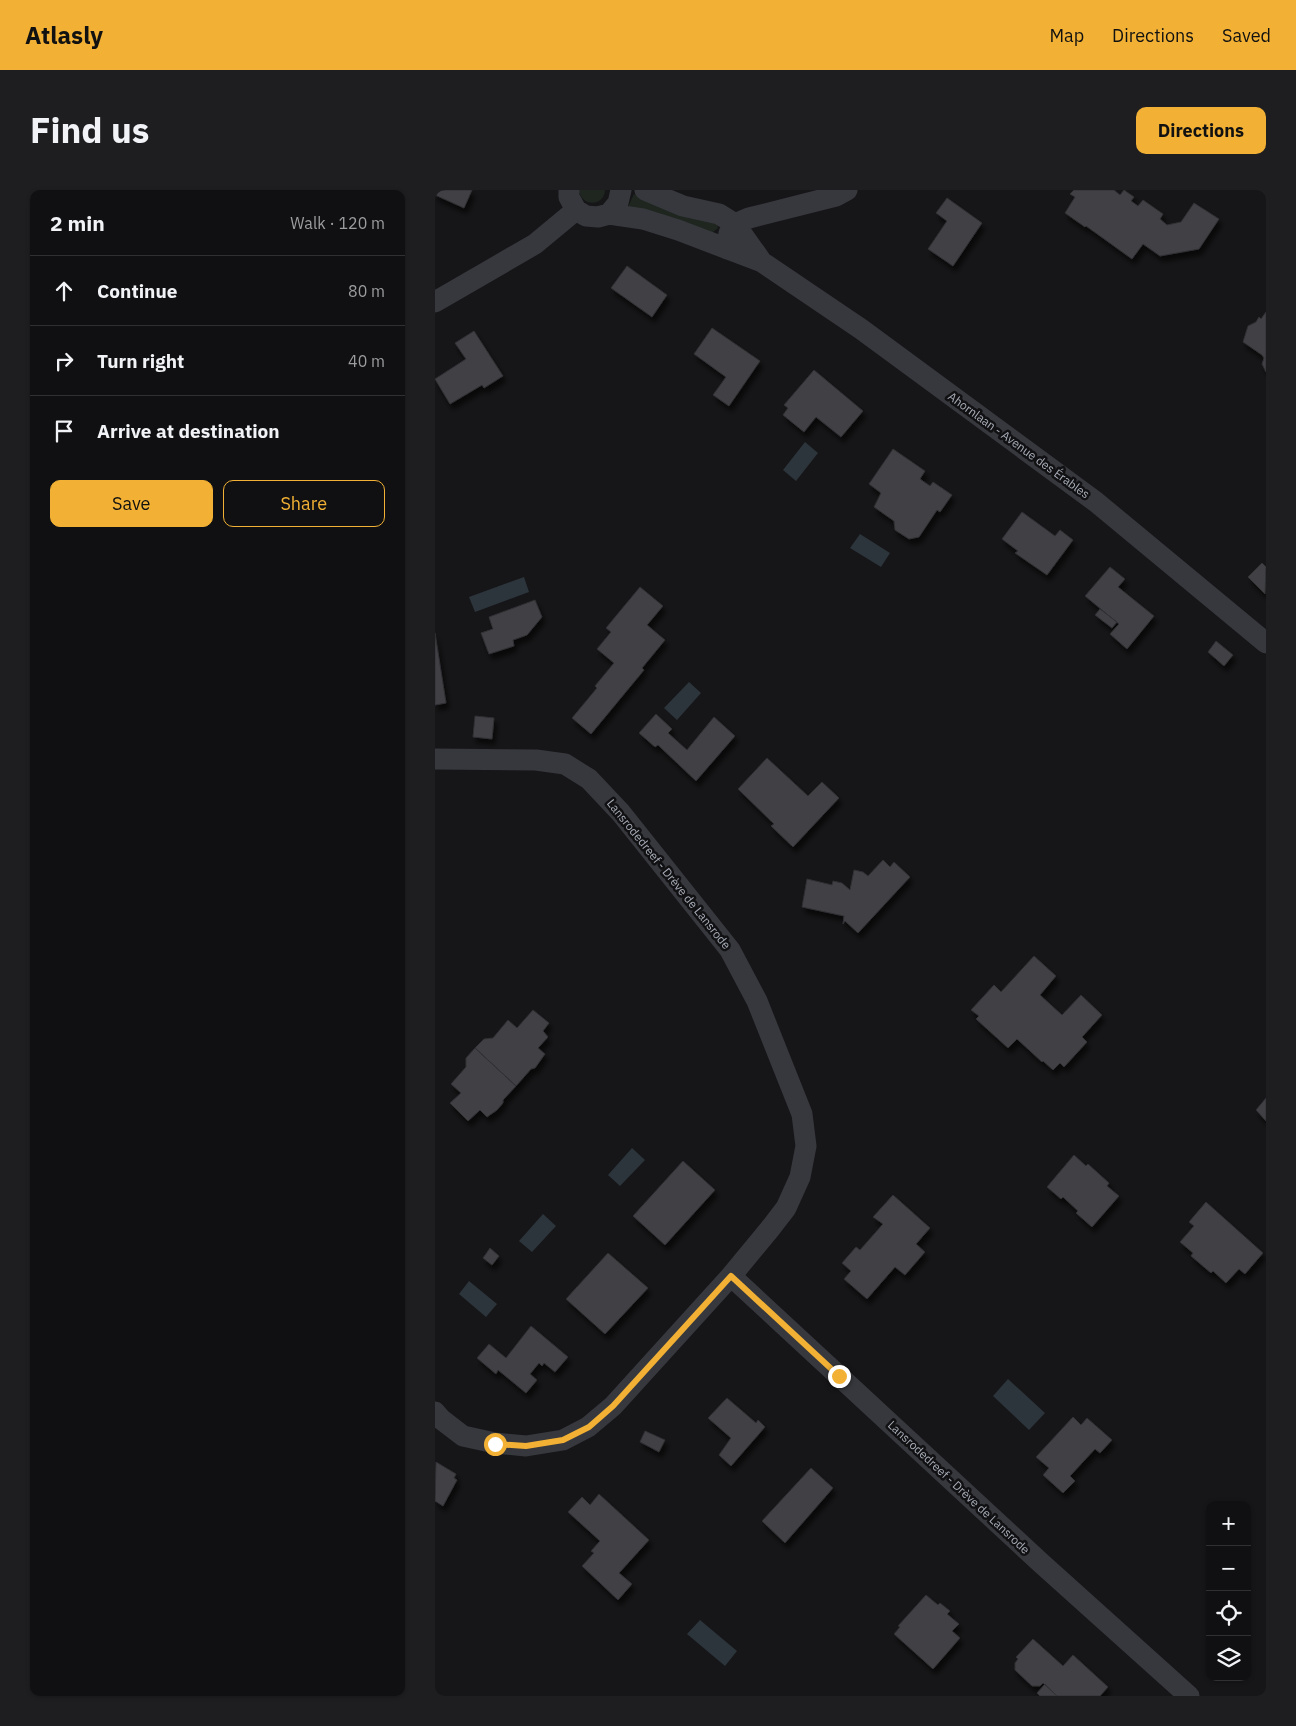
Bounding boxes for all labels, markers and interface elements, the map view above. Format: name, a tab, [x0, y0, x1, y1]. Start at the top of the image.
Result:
text: Atlasly	[25, 19, 103, 51]
text: Map	[1049, 24, 1084, 47]
text: Directions	[1112, 24, 1194, 47]
text: Saved	[1222, 24, 1271, 47]
text: Find us	[30, 107, 149, 153]
button: Directions	[1136, 107, 1266, 154]
text: 2 min	[50, 209, 105, 237]
text: Walk · 120 m	[290, 213, 385, 233]
icon: ahead	[50, 277, 78, 305]
text: Continue	[97, 279, 177, 303]
text: 80 m	[348, 281, 385, 301]
icon: right	[50, 347, 78, 375]
text: Turn right	[97, 349, 184, 373]
text: 40 m	[348, 351, 385, 371]
street label: Ahornlaan - Avenue des Érables	[945, 389, 1093, 502]
icon: arrive	[50, 417, 78, 445]
text: Arrive at destination	[97, 419, 280, 443]
button: Save	[50, 480, 213, 527]
button: Share	[223, 480, 385, 527]
street label: Lansrodedreef - Drève de Lansrode	[604, 796, 734, 952]
route end	[828, 1365, 851, 1388]
street label: Lansrodedreef - Drève de Lansrode	[885, 1417, 1033, 1557]
route start	[484, 1433, 507, 1456]
map controls	[1206, 1501, 1251, 1681]
button: +	[1206, 1501, 1251, 1546]
button: −	[1206, 1546, 1251, 1591]
button: locate	[1206, 1591, 1251, 1636]
button: layers	[1206, 1636, 1251, 1681]

